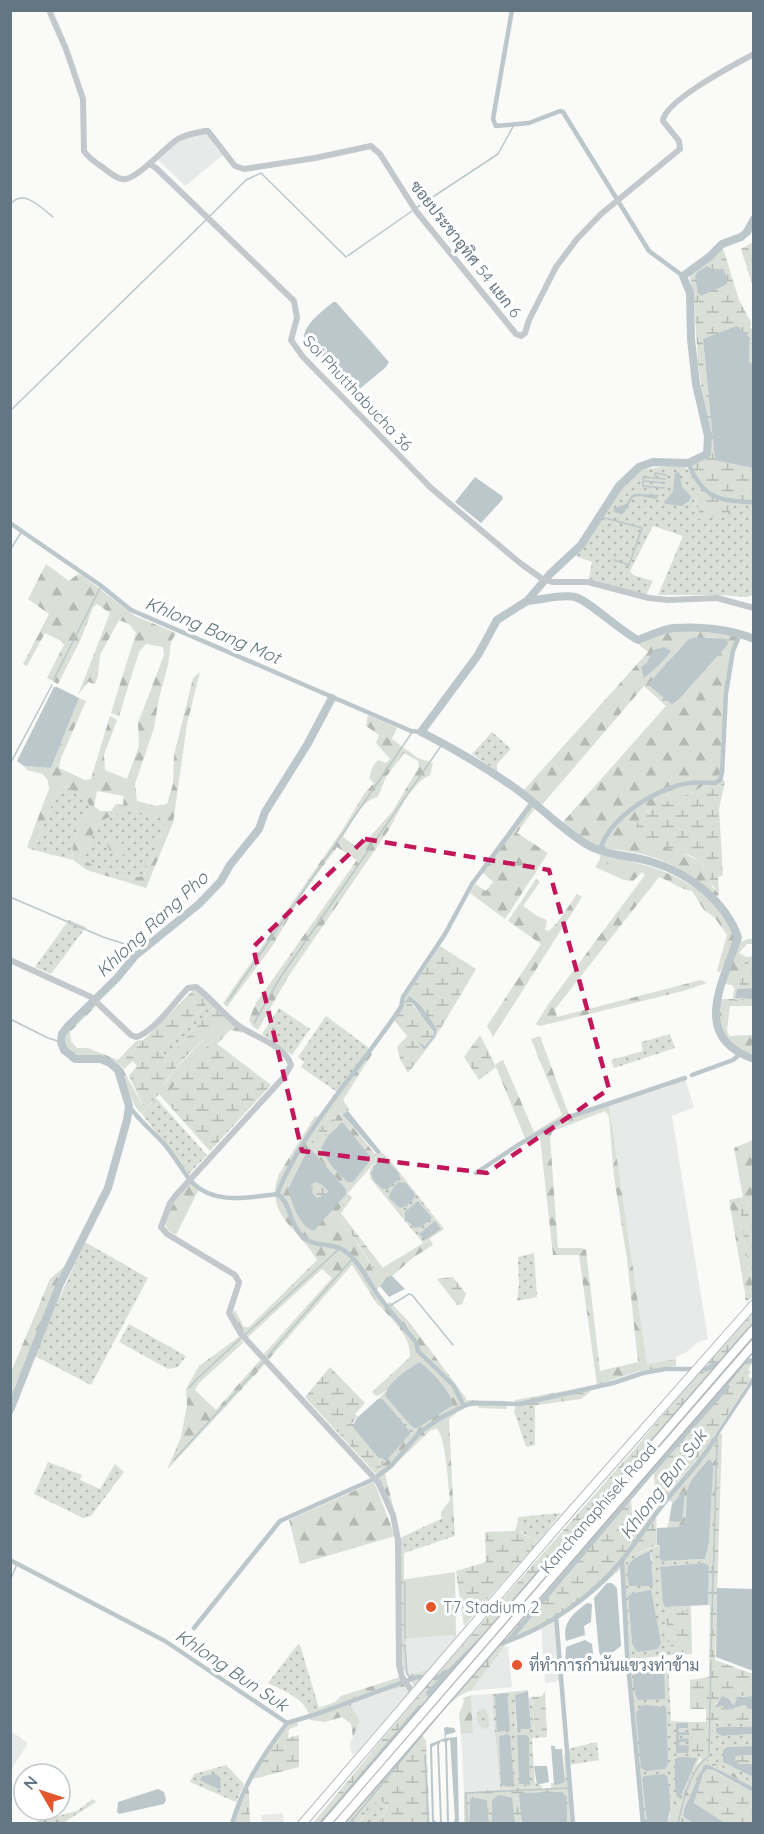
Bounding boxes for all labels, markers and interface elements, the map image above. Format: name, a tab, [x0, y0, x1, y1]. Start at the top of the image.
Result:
street label: ซอยประชาอุทิศ 54 แยก 6	[405, 176, 526, 323]
street label: Soi Phutthabucha 36	[299, 331, 417, 455]
water label: Khlong Bang Mot	[142, 591, 286, 670]
water label: Khlong Rang Pho	[91, 865, 214, 982]
water label: Khlong Bun Suk	[614, 1424, 712, 1543]
street label: Kanchanaphisek Road	[536, 1438, 660, 1578]
place label: T7 Stadium 2	[443, 1597, 540, 1617]
marker: T7 Stadium 2	[424, 1600, 438, 1614]
water label: Khlong Bun Suk	[171, 1624, 294, 1717]
place label: ที่ทำการกำนันแขวงท่าข้าม	[529, 1651, 699, 1675]
marker: ที่ทำการกำนันแขวงท่าข้าม	[510, 1658, 524, 1672]
north arrow	[12, 1762, 72, 1822]
text: N	[19, 1772, 42, 1793]

